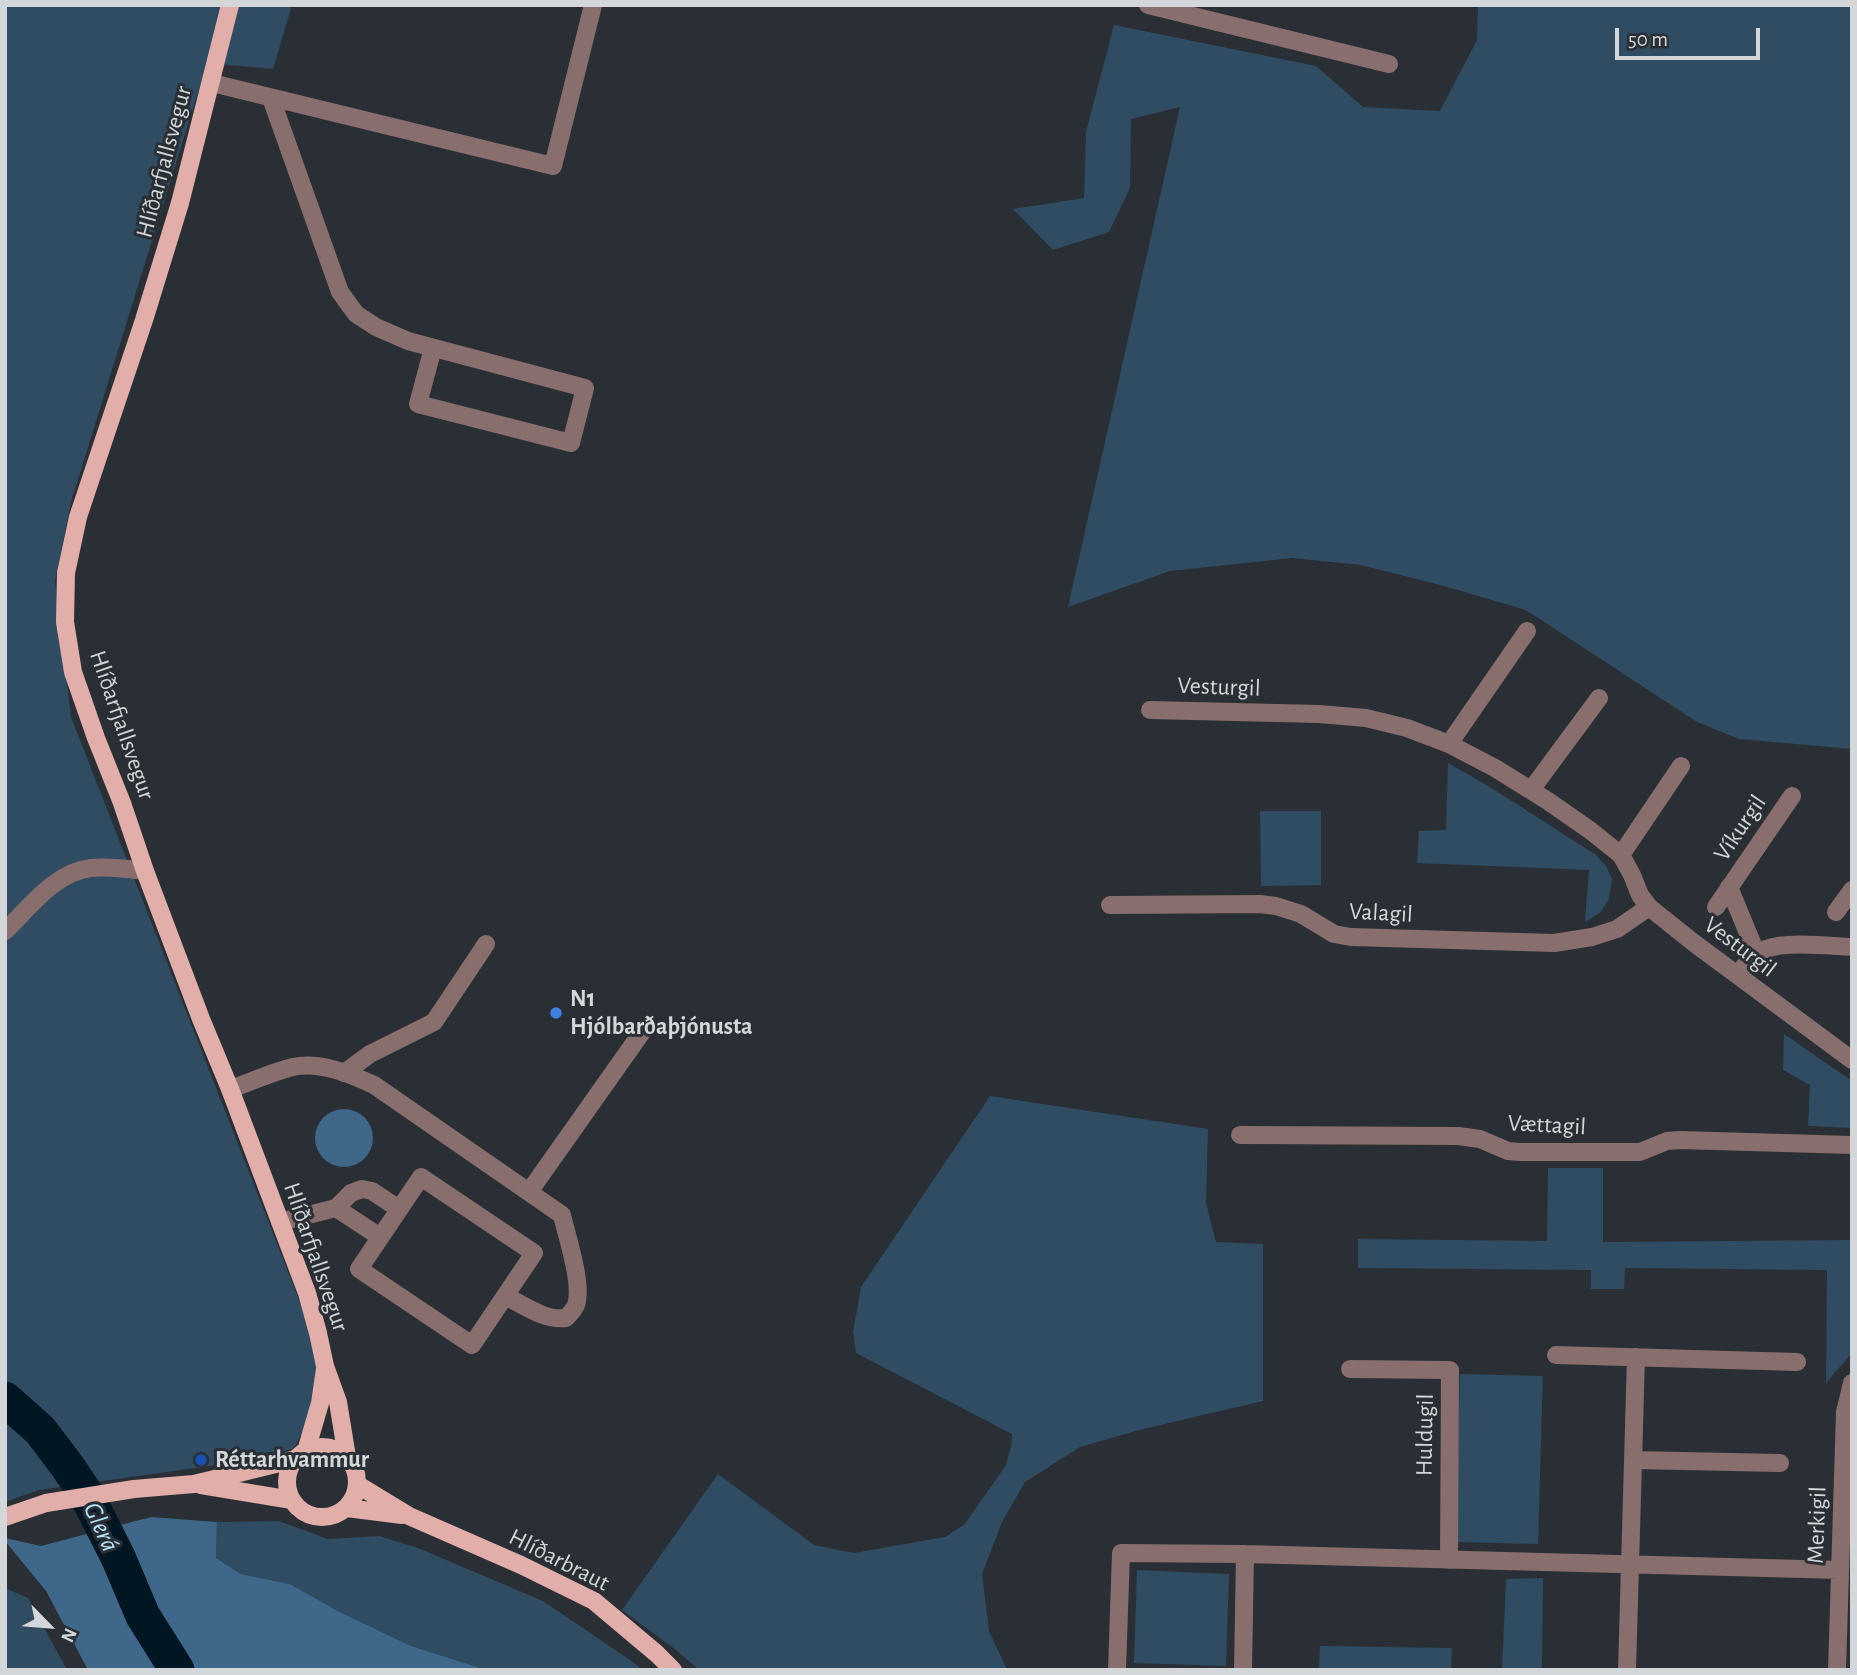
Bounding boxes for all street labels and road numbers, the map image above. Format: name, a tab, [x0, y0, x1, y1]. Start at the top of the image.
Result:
street label: Hlíðarfjallsvegur	[130, 83, 198, 241]
street label: Hlíðarfjallsvegur	[83, 647, 161, 803]
street label: Vesturgil	[1177, 671, 1261, 703]
street label: Víkurgil	[1708, 789, 1772, 867]
street label: Valagil	[1348, 897, 1414, 929]
street label: Vesturgil	[1698, 910, 1782, 984]
street label: Vættagil	[1507, 1109, 1587, 1141]
street label: Hlíðarfjallsvegur	[277, 1179, 355, 1335]
street label: Huldugil	[1410, 1394, 1440, 1476]
street label: Merkigil	[1801, 1486, 1833, 1564]
street label: Hlíðarbraut	[504, 1522, 614, 1598]

